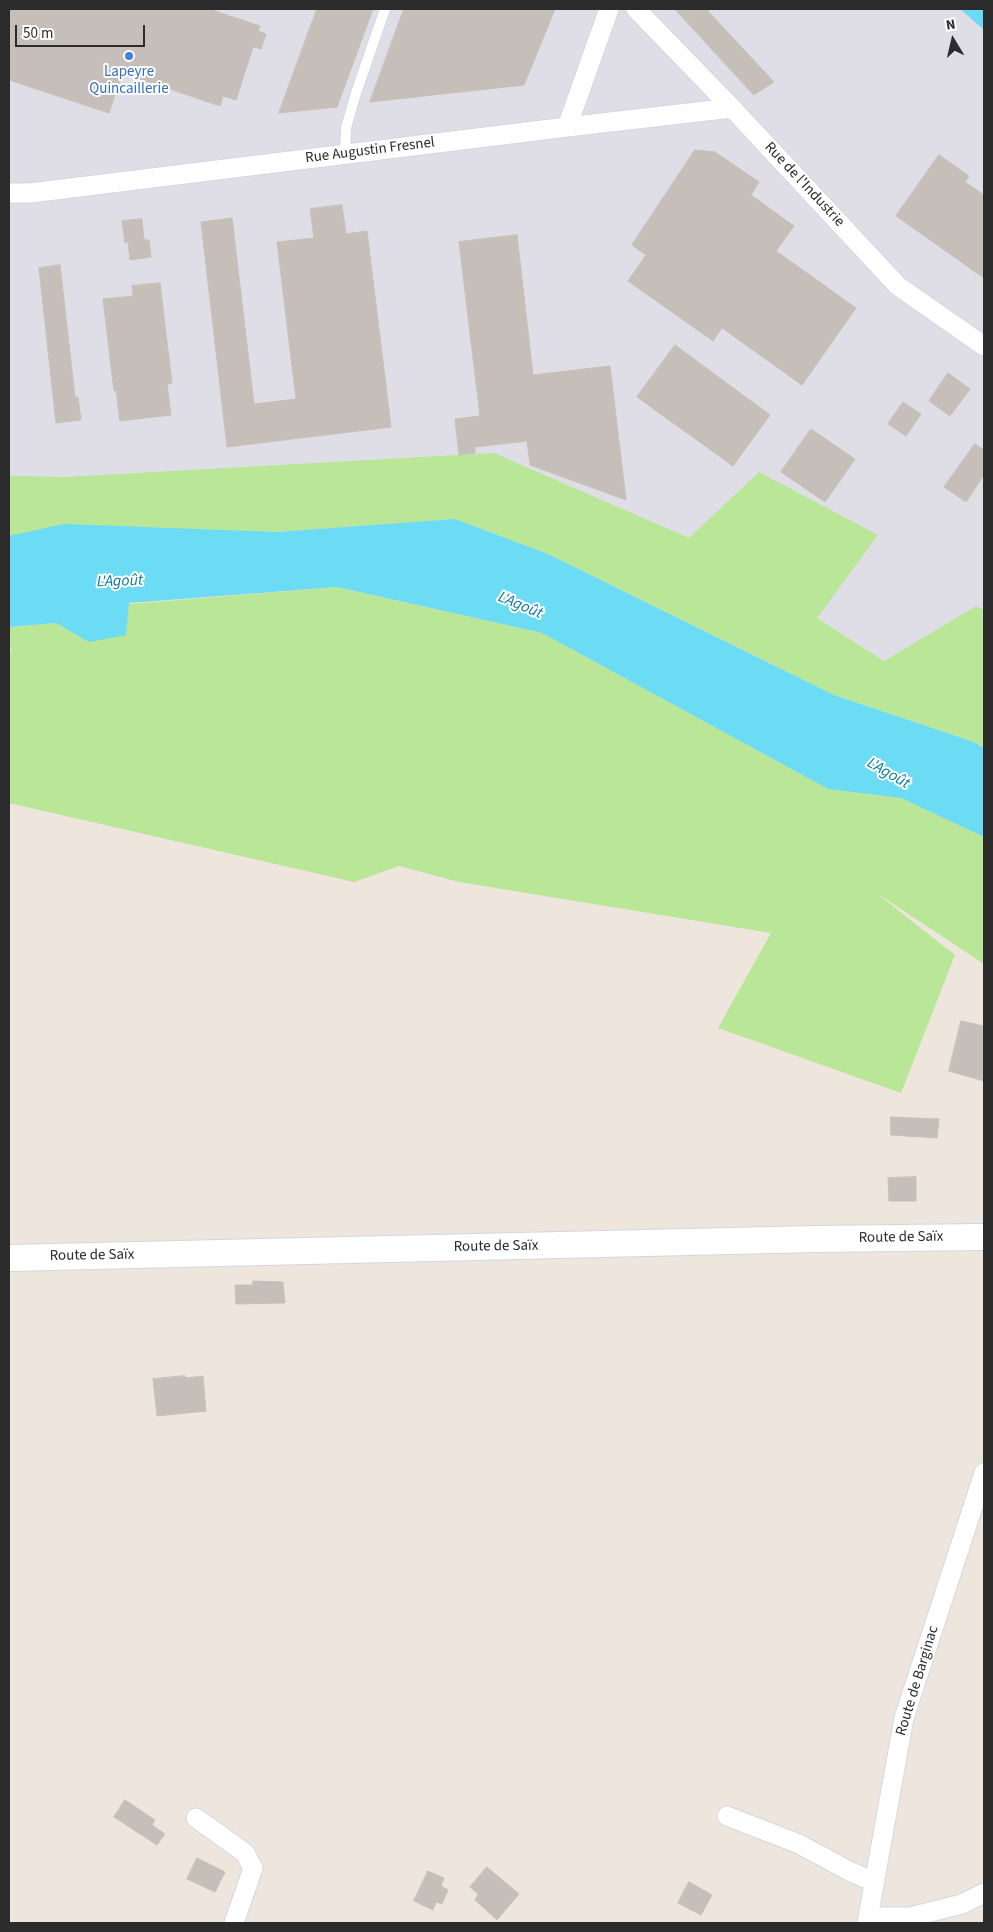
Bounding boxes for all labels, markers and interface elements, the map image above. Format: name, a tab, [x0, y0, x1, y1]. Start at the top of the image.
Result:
scale bar	[18, 15, 148, 47]
north arrow	[928, 15, 978, 65]
text: N	[944, 15, 957, 36]
text: 50 m	[23, 23, 53, 44]
marker: Lapeyre Quincaillerie	[123, 50, 135, 62]
place label: Lapeyre Quincaillerie	[89, 64, 169, 99]
street label: Rue Augustin Fresnel	[304, 134, 436, 168]
street label: Rue de l'Industrie	[760, 139, 848, 231]
water label: L'Agoût	[97, 572, 143, 592]
water label: L'Agoût	[495, 588, 545, 624]
water label: L'Agoût	[863, 754, 913, 794]
street label: Route de Saïx	[859, 1228, 943, 1248]
street label: Route de Saïx	[454, 1237, 538, 1257]
street label: Route de Saïx	[50, 1246, 134, 1266]
street label: Route de Barginac	[893, 1624, 943, 1738]

